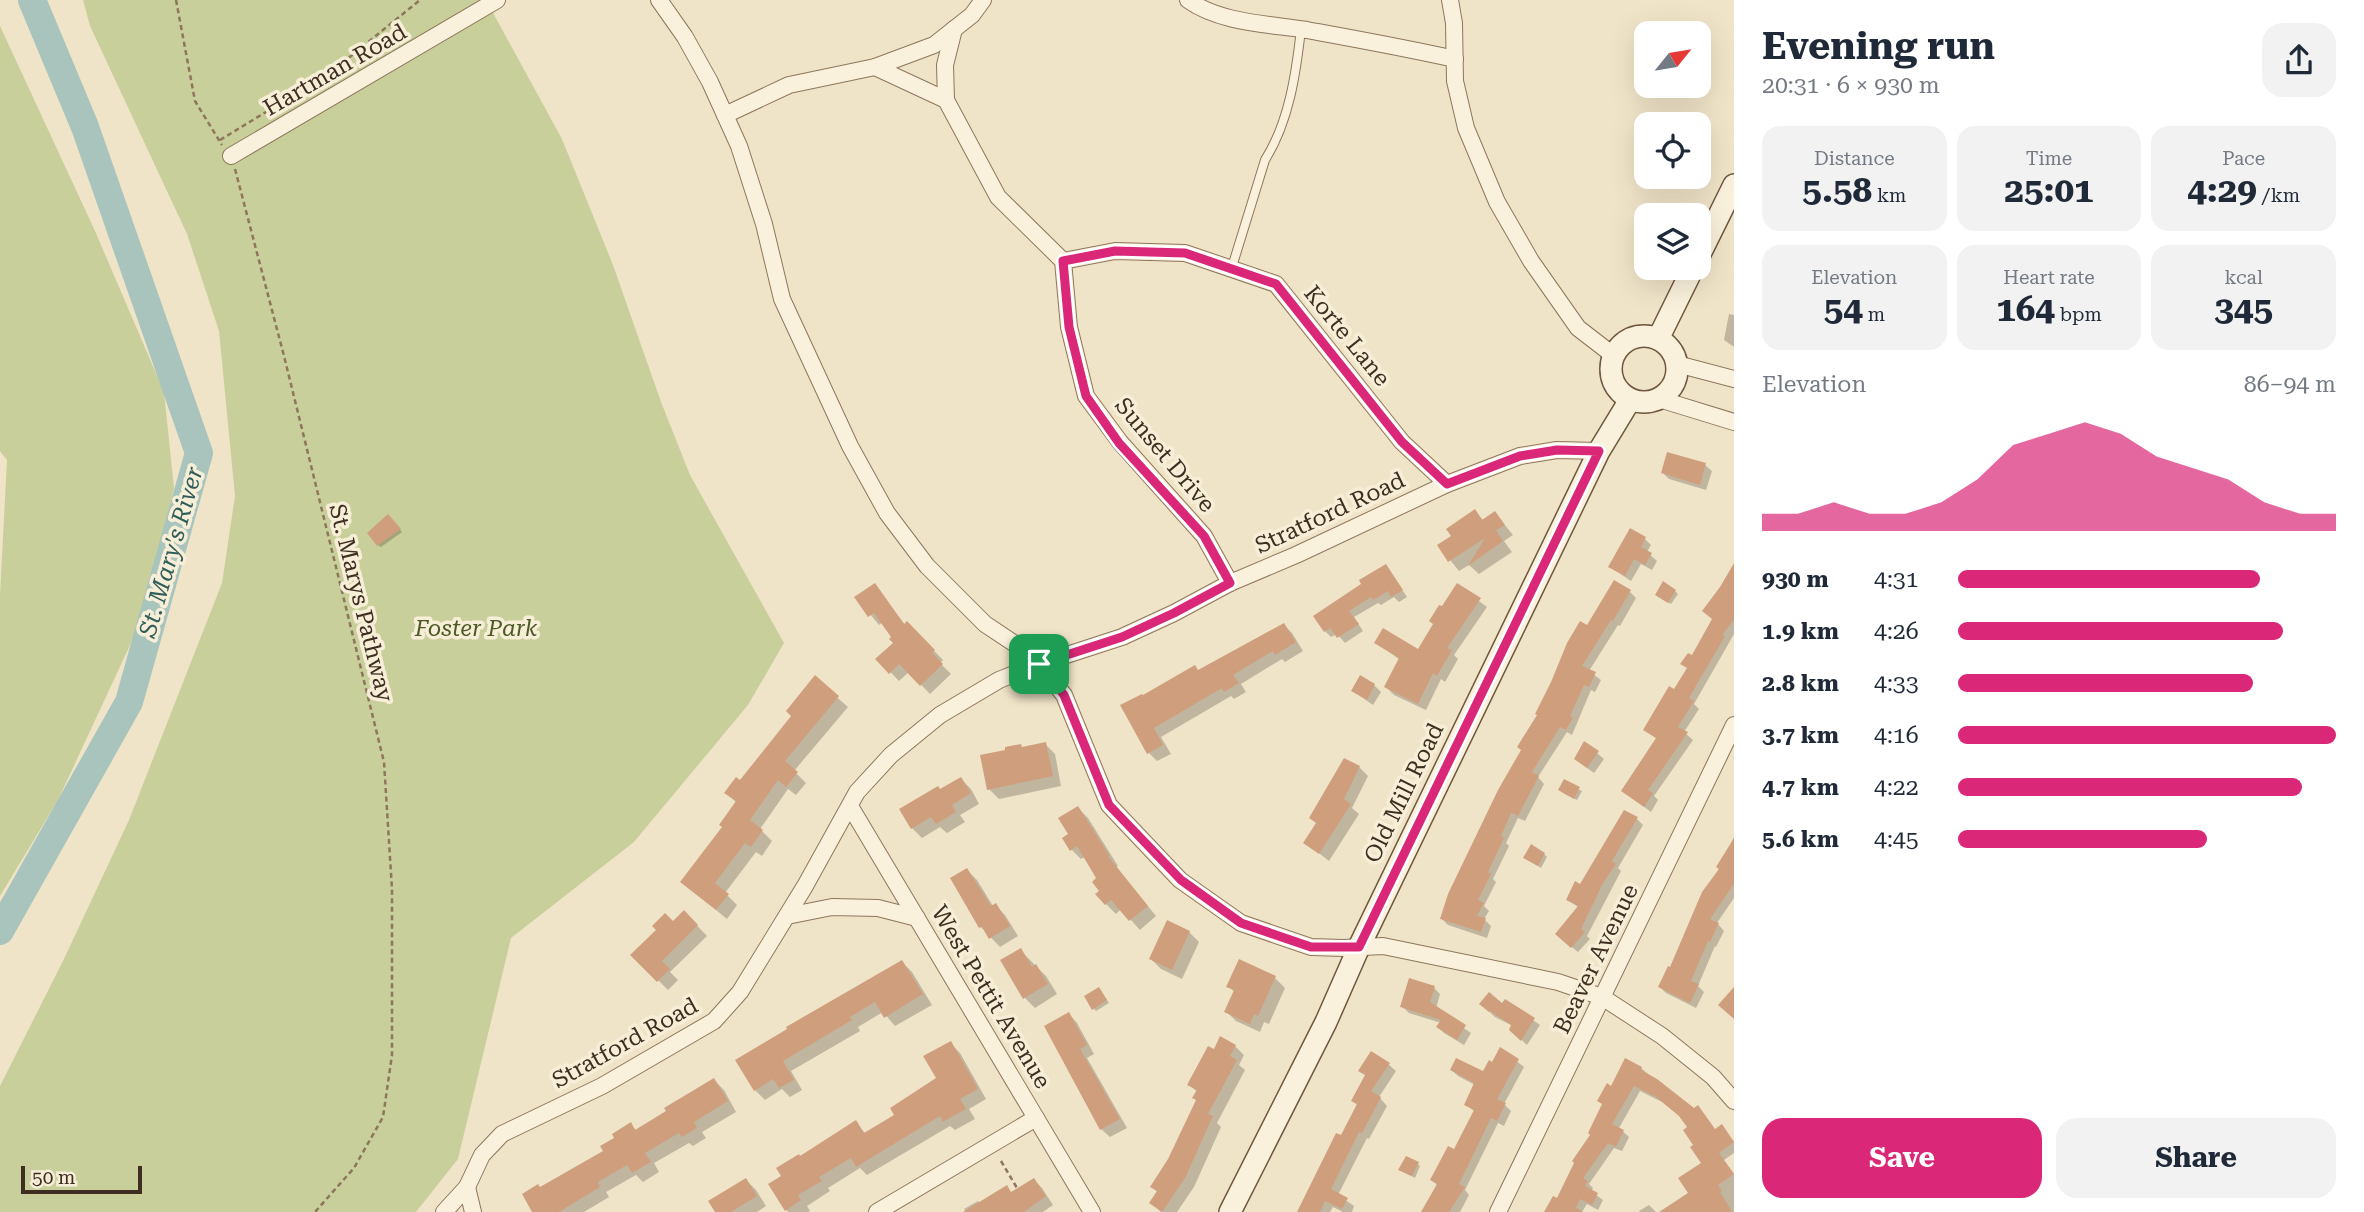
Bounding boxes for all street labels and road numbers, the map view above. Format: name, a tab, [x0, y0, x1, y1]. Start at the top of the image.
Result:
street label: Hartman Road	[259, 18, 411, 122]
street label: Korte Lane	[1298, 280, 1396, 392]
street label: Sunset Drive	[1109, 392, 1221, 518]
street label: Stratford Road	[1251, 466, 1409, 559]
street label: St. Marys Pathway	[323, 501, 399, 705]
street label: Old Mill Road	[1359, 719, 1450, 867]
street label: Beaver Avenue	[1548, 880, 1644, 1038]
street label: West Pettit Avenue	[926, 901, 1056, 1093]
street label: Stratford Road	[548, 992, 703, 1094]

